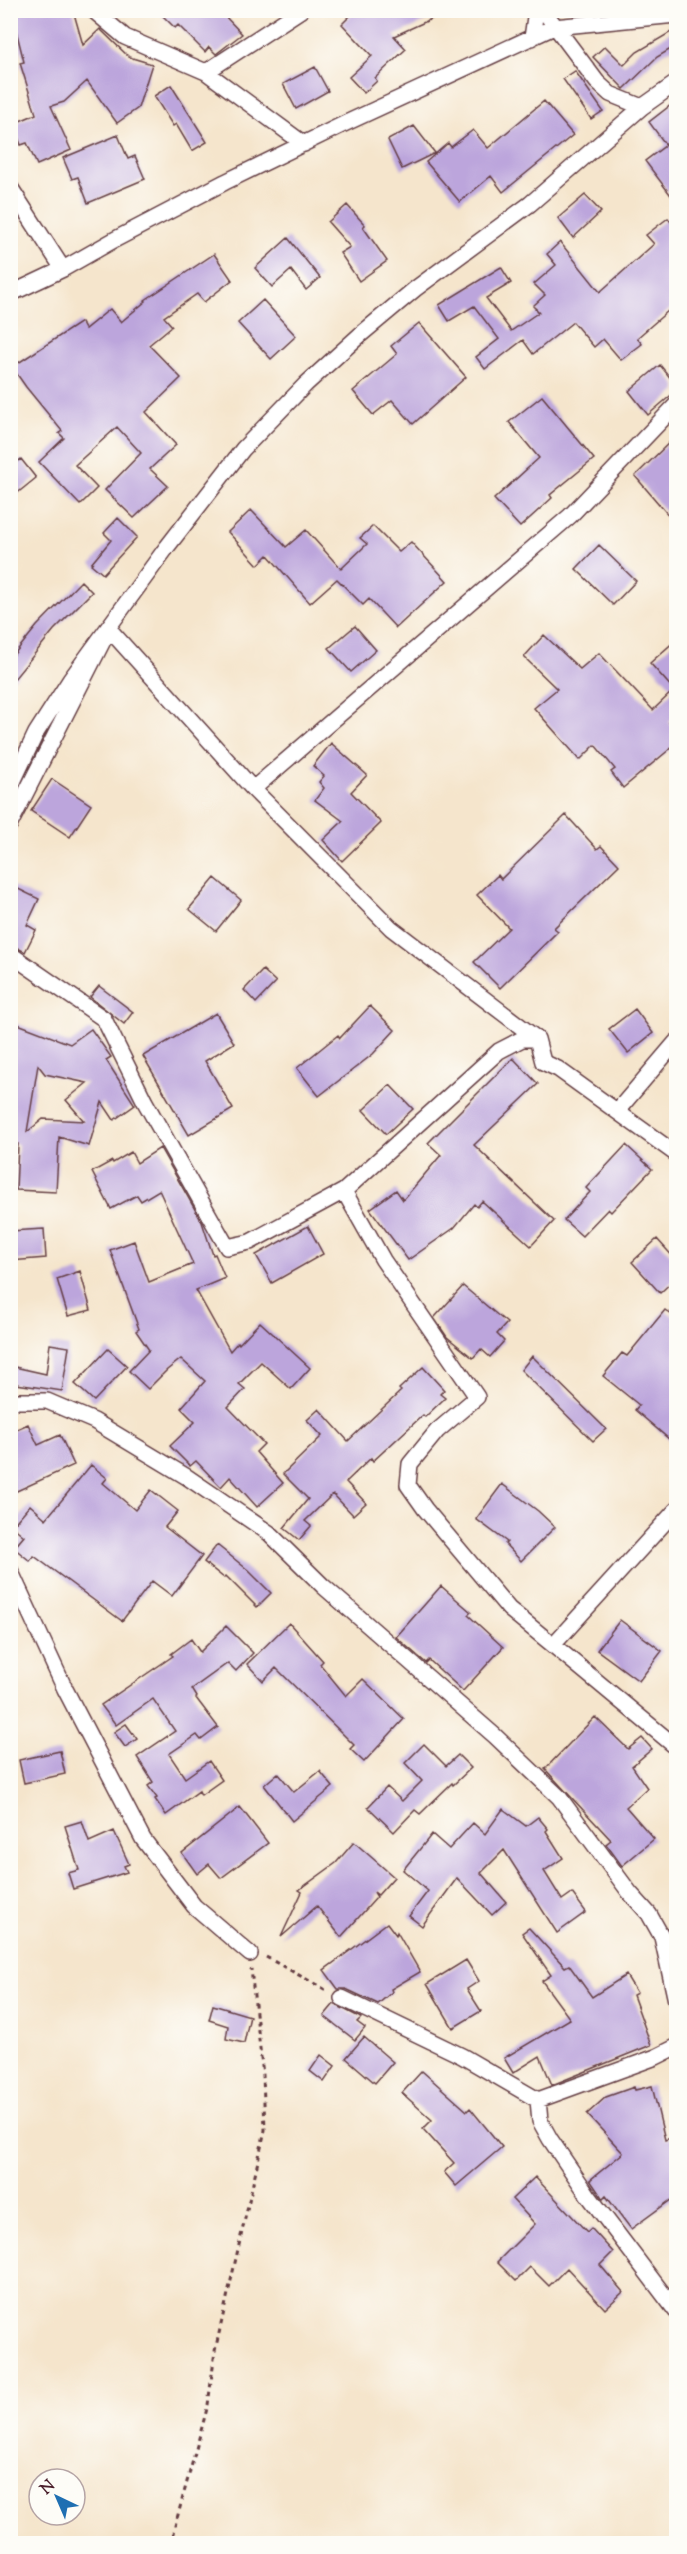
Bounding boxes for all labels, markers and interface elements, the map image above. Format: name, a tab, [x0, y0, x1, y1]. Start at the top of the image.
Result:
north arrow	[27, 2467, 87, 2527]
text: N	[36, 2475, 61, 2501]

